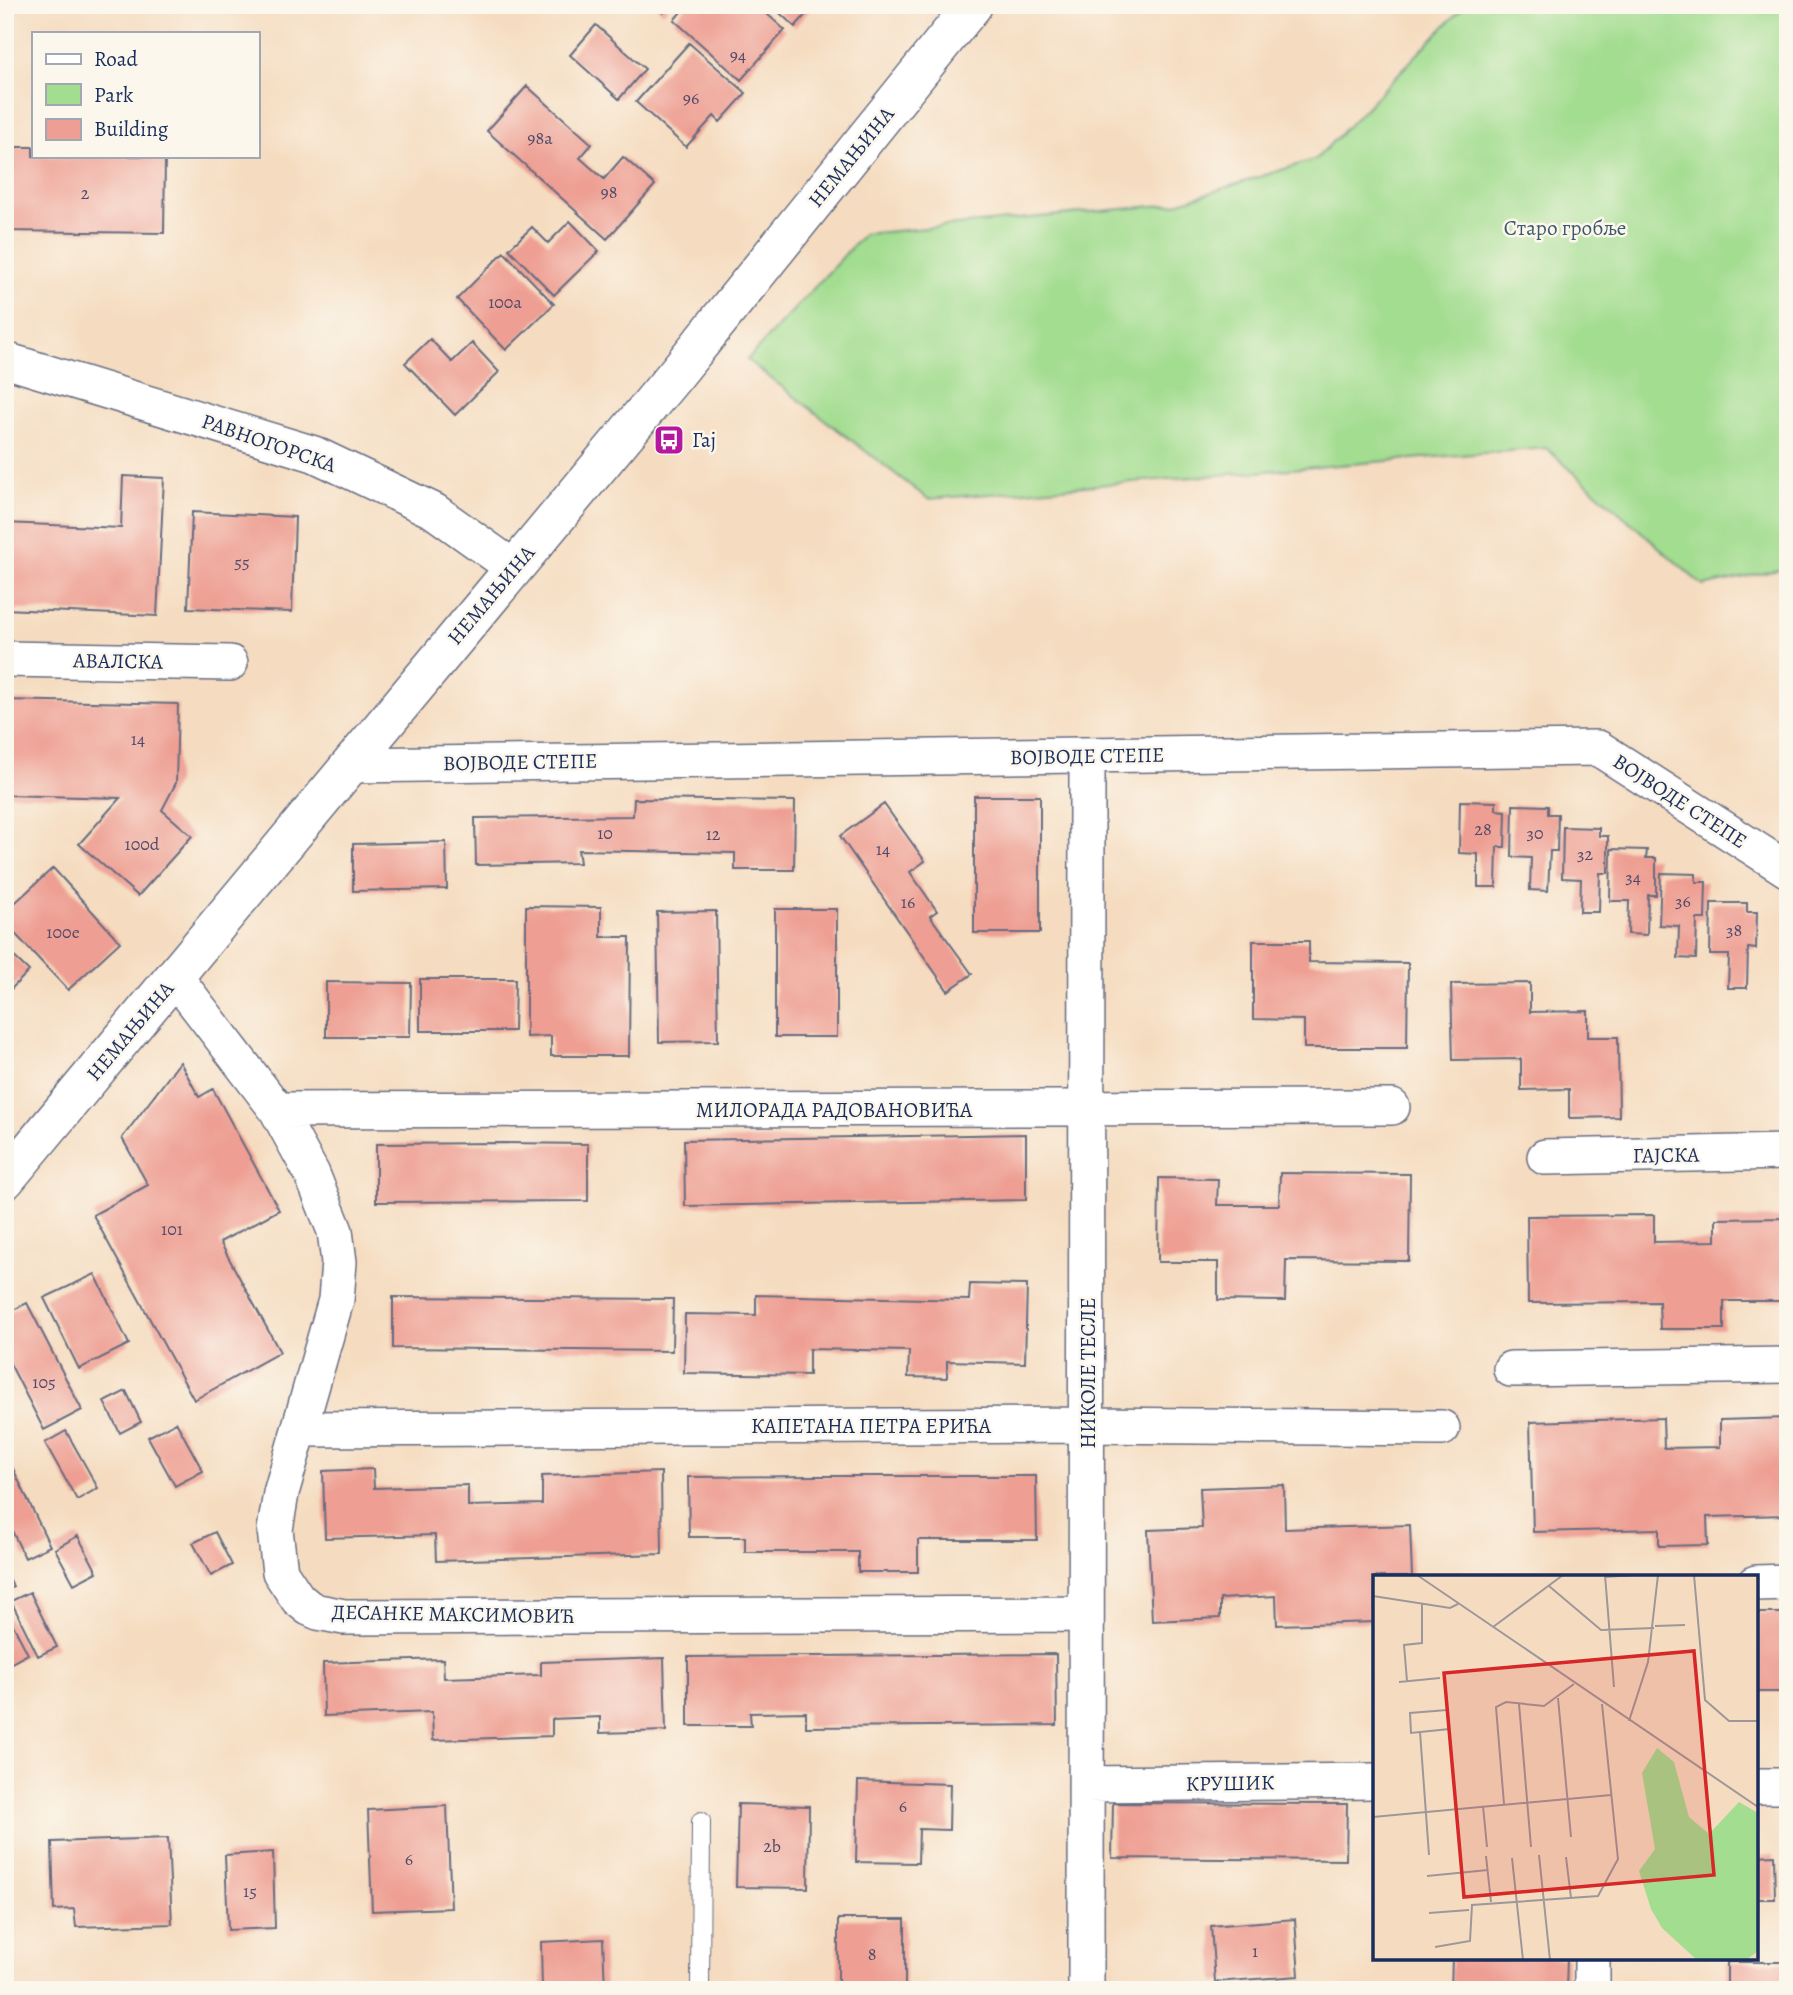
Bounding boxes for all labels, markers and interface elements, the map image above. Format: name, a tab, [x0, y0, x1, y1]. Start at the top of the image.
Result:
legend	[32, 32, 259, 158]
house number: 94	[730, 43, 746, 67]
text: Road	[94, 45, 138, 73]
text: Park	[94, 81, 134, 109]
house number: 96	[683, 86, 699, 110]
street label: НЕМАЊИНА	[802, 100, 901, 213]
text: Building	[94, 115, 169, 143]
house number: 98a	[527, 126, 553, 150]
house number: 98	[601, 180, 617, 204]
house number: 2	[81, 181, 90, 205]
park label: Старо гробље	[1504, 214, 1626, 242]
house number: 100a	[488, 290, 522, 314]
street label: РАВНОГОРСКА	[198, 407, 341, 479]
bus stop icon: Гај	[652, 423, 686, 457]
place label: Гај	[692, 426, 716, 454]
street label: НЕМАЊИНА	[441, 539, 541, 651]
house number: 55	[234, 550, 250, 574]
street label: АВАЛСКА	[72, 646, 164, 676]
house number: 14	[131, 727, 145, 751]
street label: ВОЈВОДЕ СТЕПЕ	[1010, 741, 1164, 771]
street label: ВОЈВОДЕ СТЕПЕ	[443, 747, 597, 777]
street label: ВОЈВОДЕ СТЕПЕ	[1608, 747, 1752, 855]
house number: 28	[1474, 817, 1492, 841]
house number: 10	[597, 821, 613, 845]
house number: 30	[1526, 821, 1544, 845]
house number: 12	[706, 822, 721, 846]
house number: 100d	[124, 832, 160, 856]
house number: 14	[876, 837, 890, 861]
house number: 32	[1577, 842, 1593, 866]
house number: 34	[1625, 865, 1641, 889]
house number: 36	[1675, 889, 1691, 913]
house number: 16	[901, 890, 915, 914]
house number: 38	[1726, 918, 1742, 942]
house number: 100e	[46, 920, 80, 944]
street label: НЕМАЊИНА	[80, 975, 180, 1087]
street label: МИЛОРАДА РАДОВАНОВИЋА	[696, 1096, 973, 1124]
street label: ГАЈСКА	[1632, 1140, 1700, 1170]
house number: 101	[161, 1217, 183, 1241]
street label: НИКОЛЕ ТЕСЛЕ	[1074, 1297, 1102, 1449]
house number: 105	[32, 1370, 56, 1394]
street label: КАПЕТАНА ПЕТРА ЕРИЋА	[751, 1412, 992, 1440]
inset map	[1373, 1575, 1758, 1960]
street label: ДЕСАНКЕ МАКСИМОВИЋ	[331, 1598, 575, 1630]
street label: КРУШИК	[1185, 1768, 1275, 1798]
house number: 6	[899, 1794, 907, 1818]
house number: 2b	[763, 1834, 781, 1858]
house number: 6	[405, 1847, 413, 1871]
house number: 15	[243, 1879, 257, 1903]
house number: 1	[1252, 1939, 1258, 1963]
house number: 8	[868, 1942, 876, 1966]

